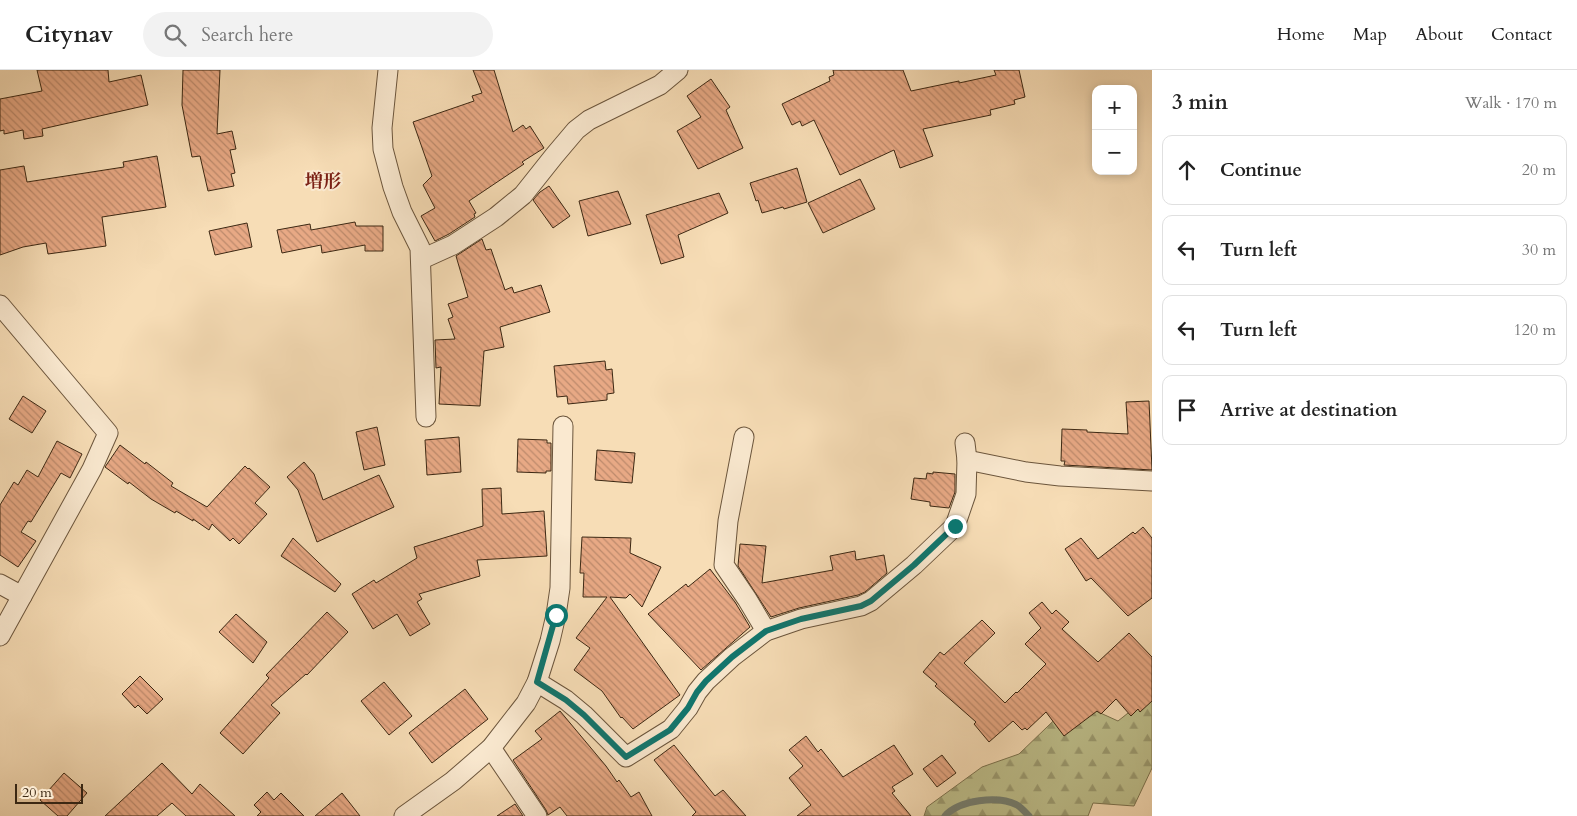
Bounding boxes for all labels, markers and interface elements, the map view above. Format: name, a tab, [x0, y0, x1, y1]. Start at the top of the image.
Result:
search box	[143, 12, 493, 57]
text: Citynav	[25, 18, 113, 51]
icon: search	[161, 21, 189, 49]
text: Search here	[201, 22, 293, 48]
text: Home	[1277, 22, 1325, 47]
text: Map	[1353, 22, 1387, 47]
text: About	[1415, 22, 1463, 47]
text: Contact	[1491, 22, 1552, 47]
map controls	[1092, 85, 1137, 175]
button: +	[1092, 85, 1137, 130]
text: 3 min	[1172, 88, 1228, 117]
text: Walk · 170 m	[1465, 92, 1557, 114]
button: −	[1092, 130, 1137, 175]
icon: ahead	[1173, 156, 1201, 184]
text: Continue	[1220, 157, 1302, 183]
text: 20 m	[1522, 159, 1556, 181]
district label: 増形	[305, 169, 341, 194]
icon: left	[1173, 236, 1201, 264]
text: Turn left	[1220, 237, 1297, 263]
text: 30 m	[1522, 239, 1556, 261]
icon: left	[1173, 316, 1201, 344]
text: Turn left	[1220, 317, 1297, 343]
text: 120 m	[1514, 319, 1556, 341]
icon: arrive	[1173, 396, 1201, 424]
text: Arrive at destination	[1220, 397, 1397, 423]
route end	[944, 515, 967, 538]
route start	[545, 604, 568, 627]
scale bar	[15, 781, 82, 804]
text: 20 m	[22, 783, 52, 802]

